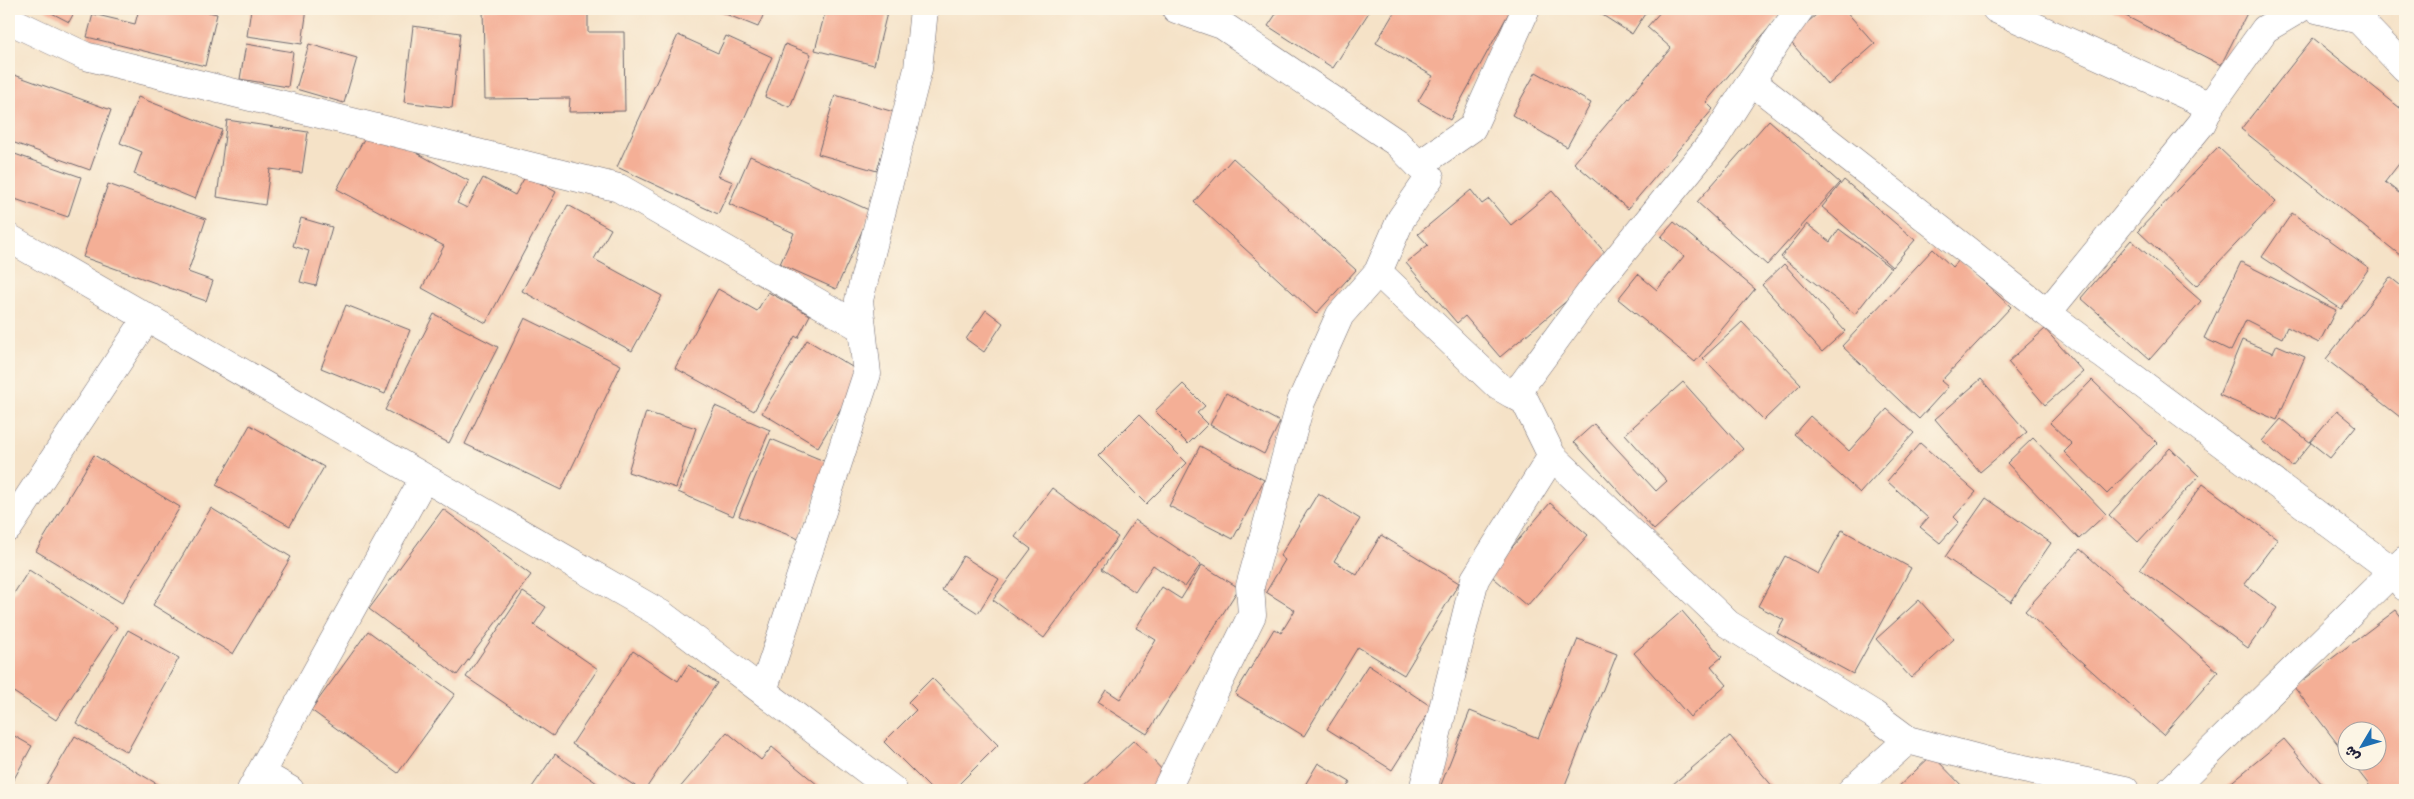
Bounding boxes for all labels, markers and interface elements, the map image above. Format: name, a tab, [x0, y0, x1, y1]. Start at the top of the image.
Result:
north arrow	[2336, 722, 2386, 772]
text: ش	[2341, 742, 2364, 765]

